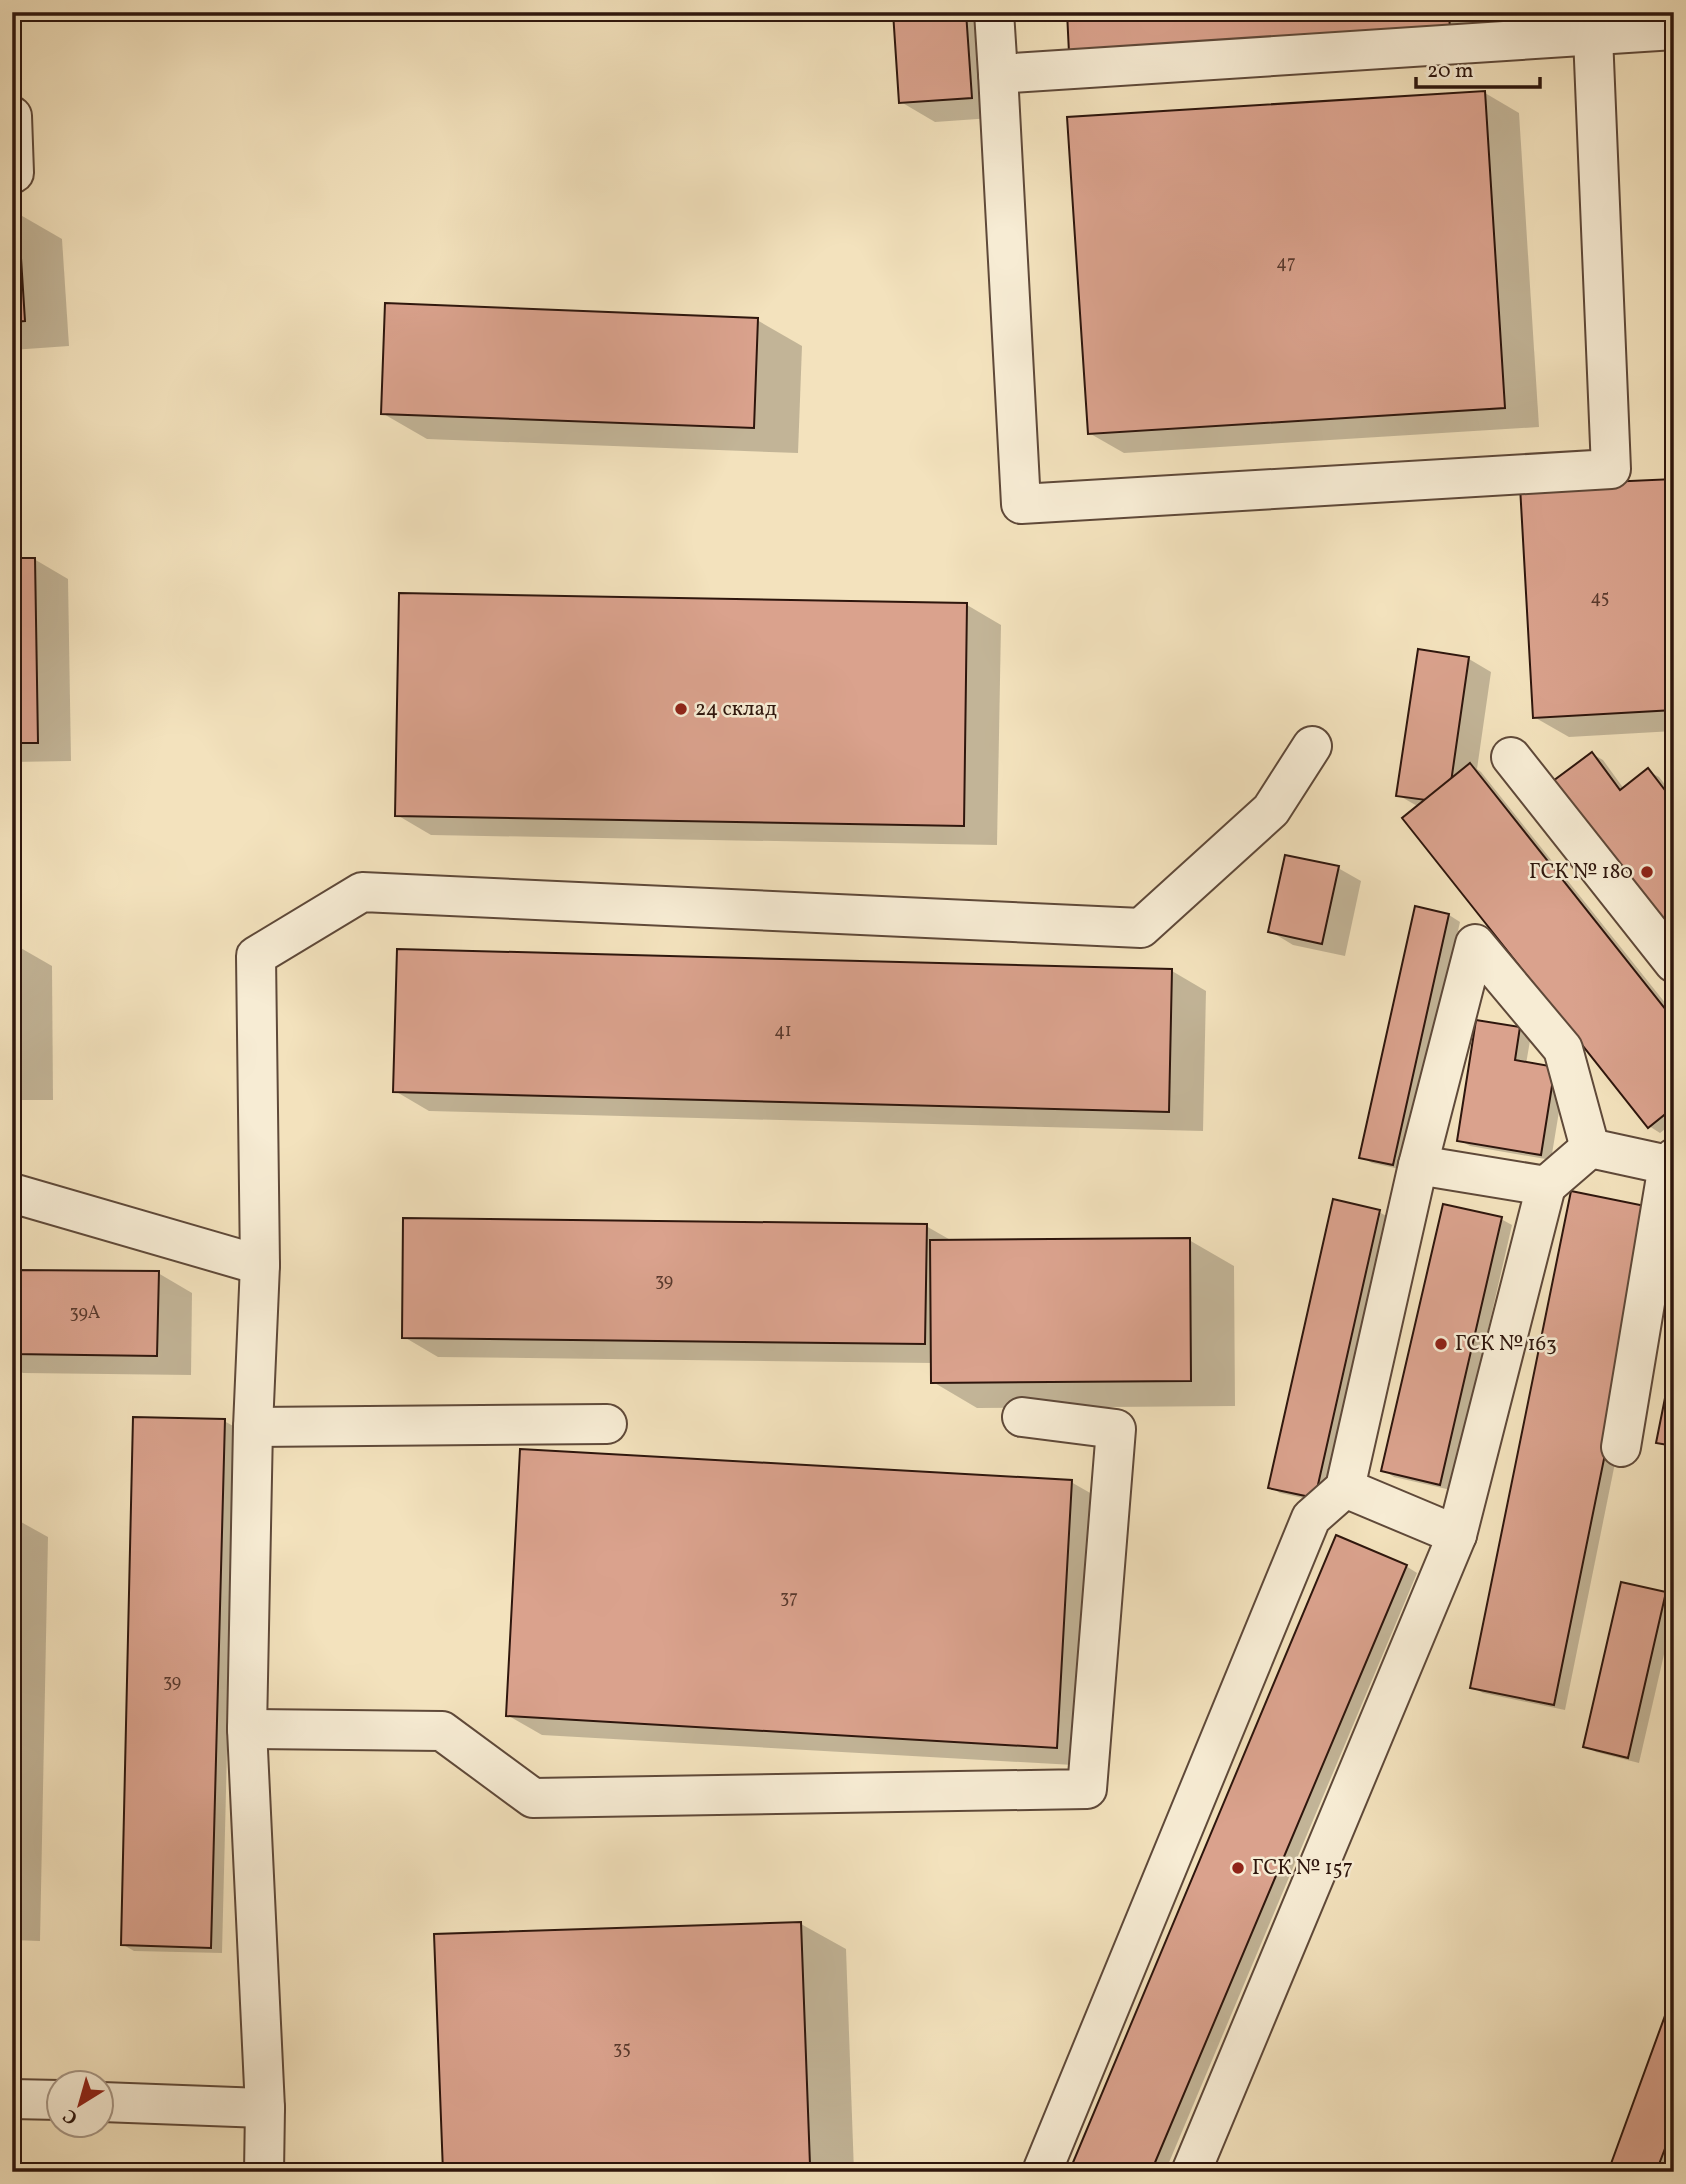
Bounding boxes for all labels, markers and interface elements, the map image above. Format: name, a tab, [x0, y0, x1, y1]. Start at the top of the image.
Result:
scale bar	[1416, 46, 1541, 90]
text: 20 m	[1427, 57, 1473, 86]
house number: 47	[1276, 251, 1296, 276]
house number: 45	[1591, 586, 1609, 611]
place label: 24 склад	[695, 695, 777, 724]
marker: 24 склад	[673, 701, 689, 717]
place label: ГСК № 180	[1529, 858, 1633, 887]
marker: ГСК № 180	[1639, 864, 1655, 880]
house number: 41	[774, 1019, 792, 1044]
house number: 39	[655, 1269, 673, 1294]
house number: 39А	[70, 1301, 101, 1326]
place label: ГСК № 163	[1455, 1330, 1557, 1359]
marker: ГСК № 163	[1433, 1336, 1449, 1352]
house number: 37	[780, 1586, 798, 1611]
house number: 39	[163, 1670, 181, 1695]
place label: ГСК № 157	[1252, 1854, 1353, 1883]
marker: ГСК № 157	[1230, 1860, 1246, 1876]
house number: 35	[613, 2037, 631, 2062]
north arrow	[46, 2068, 116, 2138]
text: С	[58, 2102, 84, 2130]

